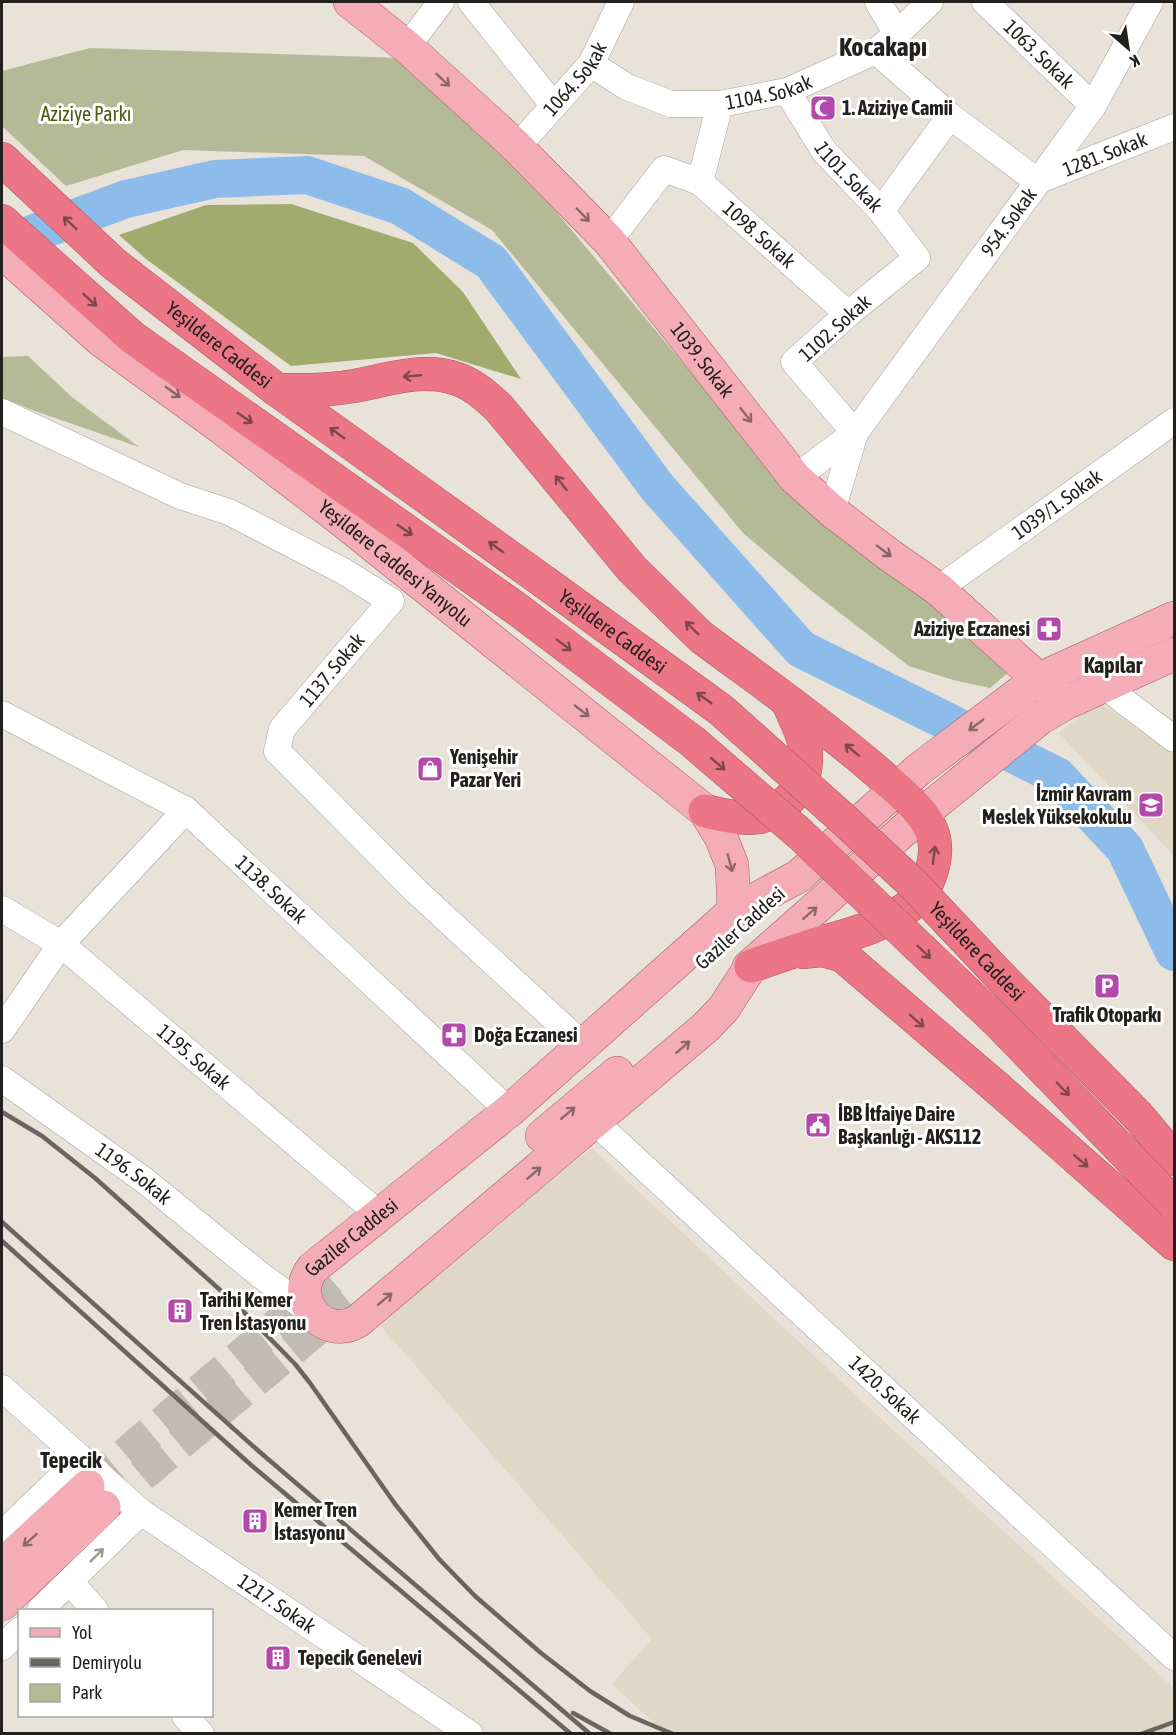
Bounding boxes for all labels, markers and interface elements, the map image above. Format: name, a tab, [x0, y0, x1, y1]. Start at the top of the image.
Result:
street label: 1063. Sokak	[999, 15, 1079, 93]
north arrow	[1098, 18, 1158, 78]
district label: Kocakapı	[839, 32, 927, 62]
street label: 1064. Sokak	[538, 38, 611, 120]
text: K	[1127, 51, 1143, 71]
street label: 1104. Sokak	[723, 69, 816, 114]
one-way arrow	[435, 72, 450, 86]
mosque icon: 1. Aziziye Camii	[808, 93, 838, 123]
place label: 1. Aziziye Camii	[842, 96, 953, 119]
park label: Aziziye Parkı	[41, 102, 131, 125]
street label: 1281. Sokak	[1059, 127, 1150, 181]
street label: 1101. Sokak	[810, 137, 888, 217]
street label: 954. Sokak	[976, 183, 1041, 260]
street label: 1098. Sokak	[719, 196, 800, 273]
one-way arrow	[576, 208, 591, 223]
one-way arrow	[63, 216, 78, 231]
street label: 1102. Sokak	[794, 289, 875, 366]
one-way arrow	[82, 293, 97, 307]
street label: Yeşildere Caddesi	[162, 296, 277, 393]
street label: 1039. Sokak	[666, 318, 739, 402]
one-way arrow	[402, 371, 422, 382]
one-way arrow	[164, 386, 180, 398]
one-way arrow	[739, 407, 752, 423]
one-way arrow	[237, 412, 253, 424]
one-way arrow	[330, 427, 346, 439]
street label: 1039/1. Sokak	[1007, 464, 1106, 544]
one-way arrow	[555, 475, 568, 491]
street label: Yeşildere Caddesi Yanyolu	[314, 495, 477, 631]
one-way arrow	[396, 524, 412, 536]
one-way arrow	[488, 541, 504, 553]
one-way arrow	[876, 544, 892, 557]
street label: Yeşildere Caddesi	[554, 584, 671, 678]
pharmacy icon: Aziziye Eczanesi	[1034, 614, 1064, 644]
place label: Aziziye Eczanesi	[913, 617, 1030, 640]
one-way arrow	[684, 621, 699, 635]
street label: 1137. Sokak	[294, 628, 369, 711]
one-way arrow	[556, 638, 572, 651]
district label: Kapılar	[1084, 652, 1143, 678]
one-way arrow	[696, 691, 712, 704]
one-way arrow	[574, 705, 590, 718]
one-way arrow	[968, 719, 984, 732]
one-way arrow	[844, 744, 860, 757]
place label: Yenişehir Pazar Yeri	[449, 745, 521, 791]
shop icon: Yenişehir Pazar Yeri	[415, 754, 445, 784]
one-way arrow	[710, 757, 725, 771]
place label: İzmir Kavram Meslek Yüksekokulu	[982, 782, 1132, 828]
school or university icon: İzmir Kavram Meslek Yüksekokulu	[1136, 790, 1166, 820]
one-way arrow	[928, 845, 939, 865]
street label: 1138. Sokak	[231, 850, 312, 928]
one-way arrow	[724, 853, 736, 872]
street label: Gaziler Caddesi	[690, 881, 789, 974]
street label: Yeşildere Caddesi	[925, 897, 1030, 1005]
one-way arrow	[802, 906, 817, 920]
one-way arrow	[917, 944, 932, 959]
parking icon: Trafik Otoparkı	[1092, 971, 1122, 1001]
place label: Trafik Otoparkı	[1053, 1003, 1161, 1026]
one-way arrow	[909, 1014, 924, 1028]
street label: 1195. Sokak	[153, 1019, 236, 1094]
pharmacy icon: Doğa Eczanesi	[439, 1020, 469, 1050]
place label: Doğa Eczanesi	[474, 1023, 578, 1046]
one-way arrow	[675, 1041, 691, 1054]
one-way arrow	[1056, 1081, 1070, 1096]
place label: İBB İtfaiye Daire Başkanlığı - AKS112	[838, 1102, 981, 1148]
one-way arrow	[561, 1106, 576, 1120]
public building icon: İBB İtfaiye Daire Başkanlığı - AKS112	[803, 1110, 833, 1140]
street label: 1196. Sokak	[92, 1137, 177, 1209]
one-way arrow	[1073, 1154, 1088, 1168]
one-way arrow	[526, 1166, 541, 1180]
street label: Gaziler Caddesi	[299, 1193, 402, 1280]
place label: Tarihi Kemer Tren İstasyonu	[200, 1288, 306, 1334]
one-way arrow	[377, 1292, 392, 1306]
building icon: Tarihi Kemer Tren İstasyonu	[165, 1296, 195, 1326]
street label: 1420. Sokak	[845, 1351, 926, 1428]
district label: Tepecik	[40, 1447, 102, 1473]
place label: Kemer Tren İstasyonu	[274, 1498, 357, 1544]
building icon: Kemer Tren İstasyonu	[240, 1506, 270, 1536]
one-way arrow	[23, 1532, 38, 1546]
one-way arrow	[90, 1548, 105, 1563]
street label: 1217. Sokak	[234, 1569, 320, 1638]
legend	[18, 1609, 213, 1717]
text: Yol	[72, 1622, 92, 1643]
building icon: Tepecik Genelevi	[263, 1643, 293, 1673]
place label: Tepecik Genelevi	[298, 1646, 422, 1669]
text: Demiryolu	[72, 1652, 142, 1673]
text: Park	[72, 1682, 102, 1703]

